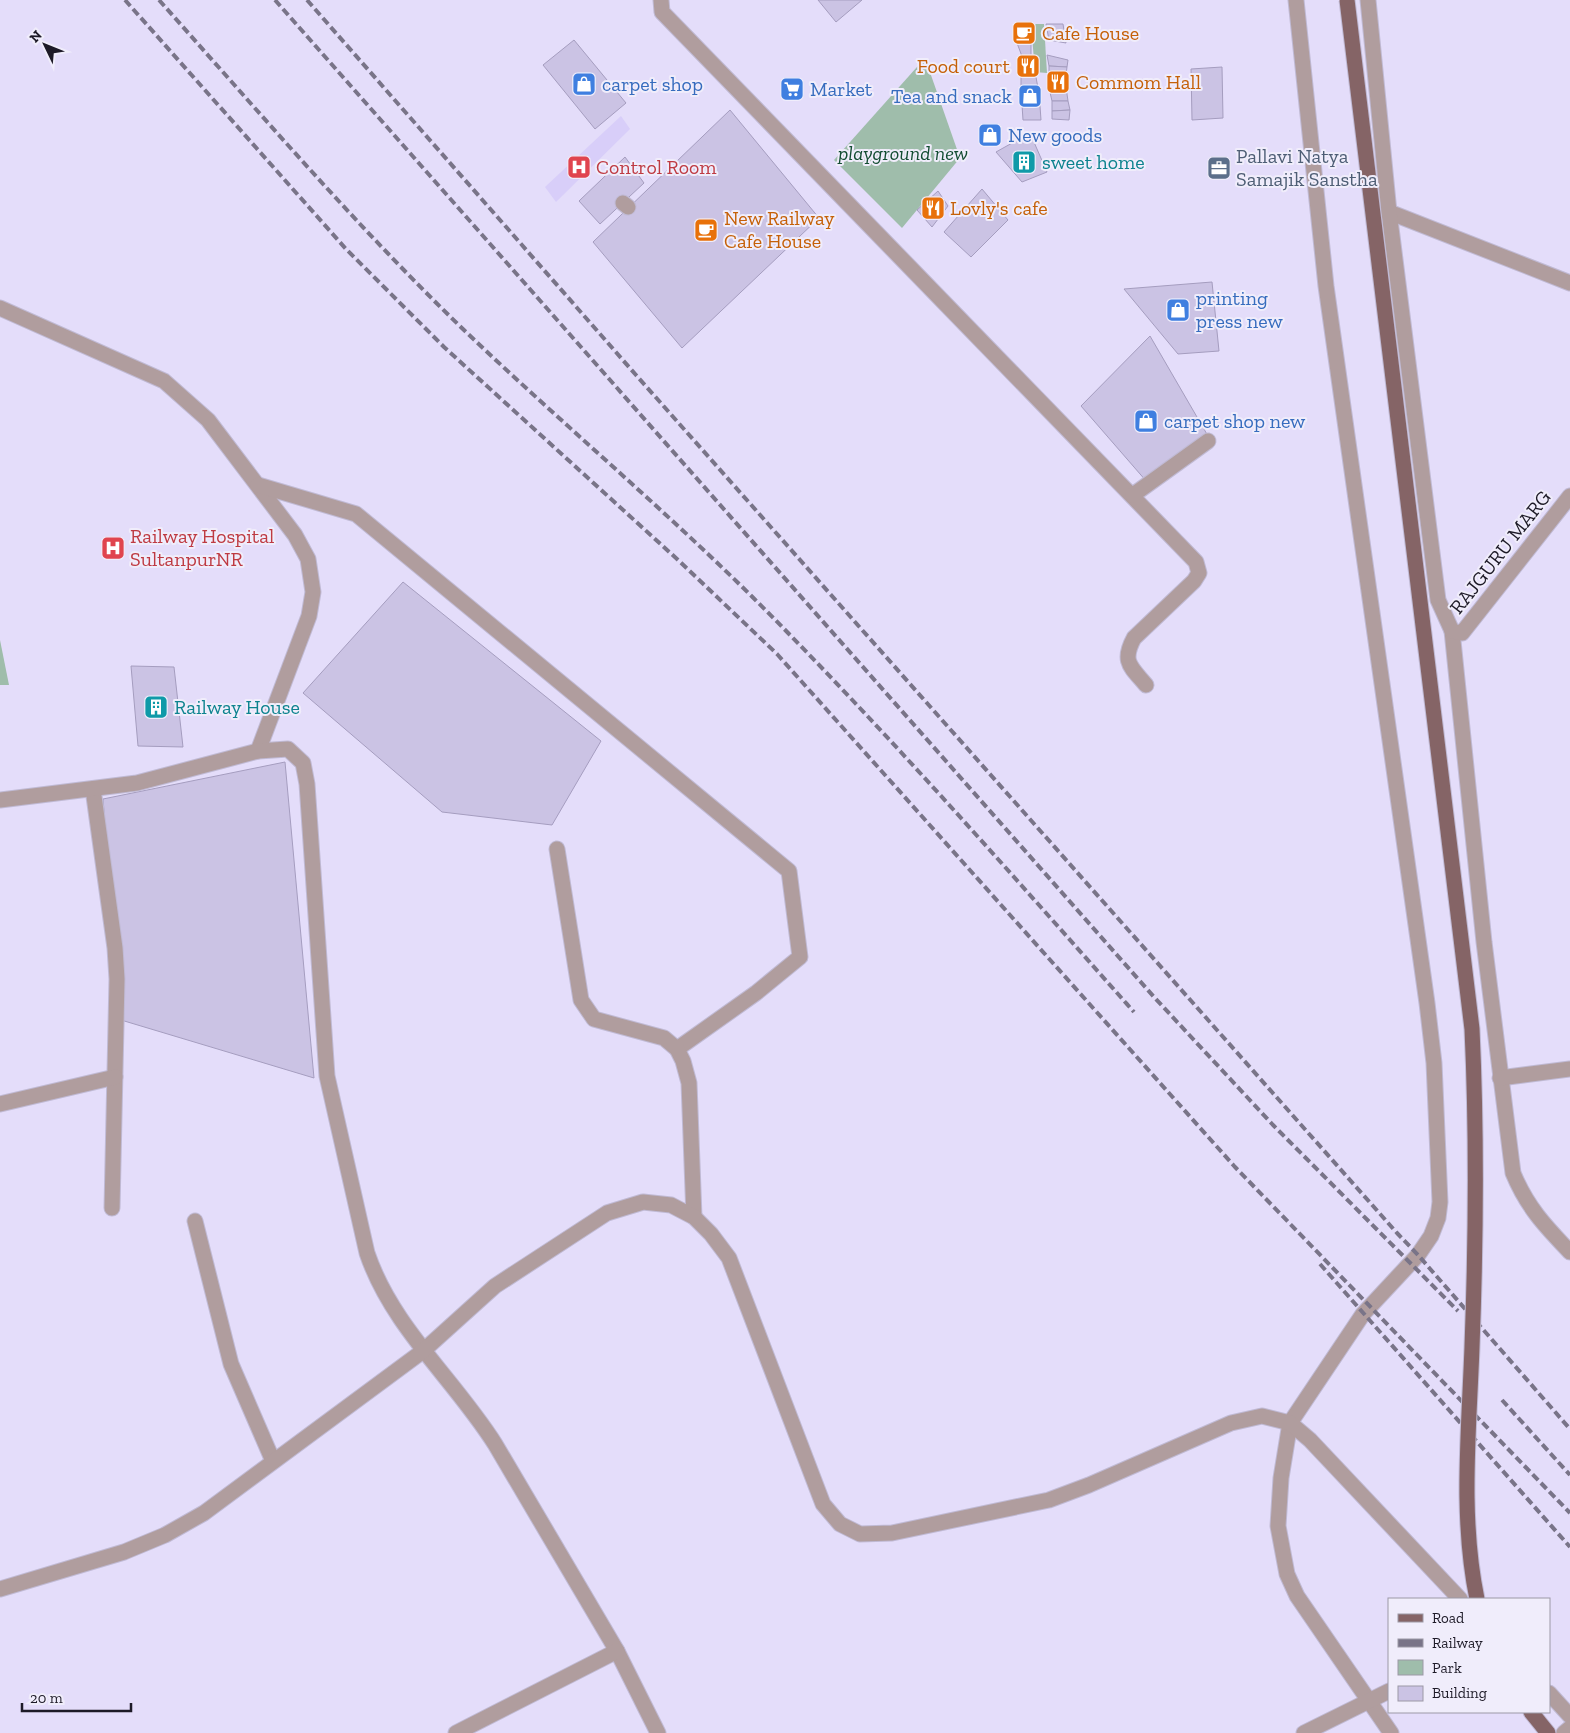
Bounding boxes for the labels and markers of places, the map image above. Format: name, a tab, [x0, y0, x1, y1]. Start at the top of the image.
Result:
cafe icon: Cafe House	[1011, 20, 1037, 46]
place label: Cafe House	[1042, 21, 1139, 45]
restaurant icon: Food court	[1015, 53, 1041, 79]
place label: Food court	[917, 54, 1011, 78]
restaurant icon: Commom Hall	[1045, 69, 1071, 95]
place label: Commom Hall	[1076, 70, 1201, 94]
shop icon: carpet shop	[571, 71, 597, 97]
place label: carpet shop	[602, 72, 703, 96]
supermarket icon: Market	[779, 76, 805, 102]
place label: Market	[810, 77, 873, 101]
shop icon: Tea and snack	[1017, 83, 1043, 109]
place label: Tea and snack	[891, 84, 1013, 108]
shop icon: New goods	[977, 122, 1003, 148]
place label: New goods	[1008, 123, 1102, 147]
place label: Pallavi Natya Samajik Sanstha	[1236, 144, 1378, 191]
building icon: sweet home	[1011, 149, 1037, 175]
place label: sweet home	[1042, 150, 1145, 174]
hospital icon: Control Room	[566, 154, 592, 180]
place label: Control Room	[596, 155, 717, 179]
office icon: Pallavi Natya Samajik Sanstha	[1206, 155, 1232, 181]
restaurant icon: Lovly's cafe	[920, 195, 946, 221]
place label: Lovly's cafe	[950, 196, 1048, 220]
place label: New Railway Cafe House	[724, 206, 835, 253]
cafe icon: New Railway Cafe House	[693, 217, 719, 243]
place label: printing press new	[1196, 286, 1284, 333]
shop icon: printing press new	[1165, 297, 1191, 323]
shop icon: carpet shop new	[1133, 408, 1159, 434]
place label: carpet shop new	[1164, 409, 1306, 433]
place label: Railway Hospital SultanpurNR	[130, 524, 274, 571]
hospital icon: Railway Hospital SultanpurNR	[100, 535, 126, 561]
building icon: Railway House	[143, 694, 169, 720]
place label: Railway House	[174, 695, 300, 719]

